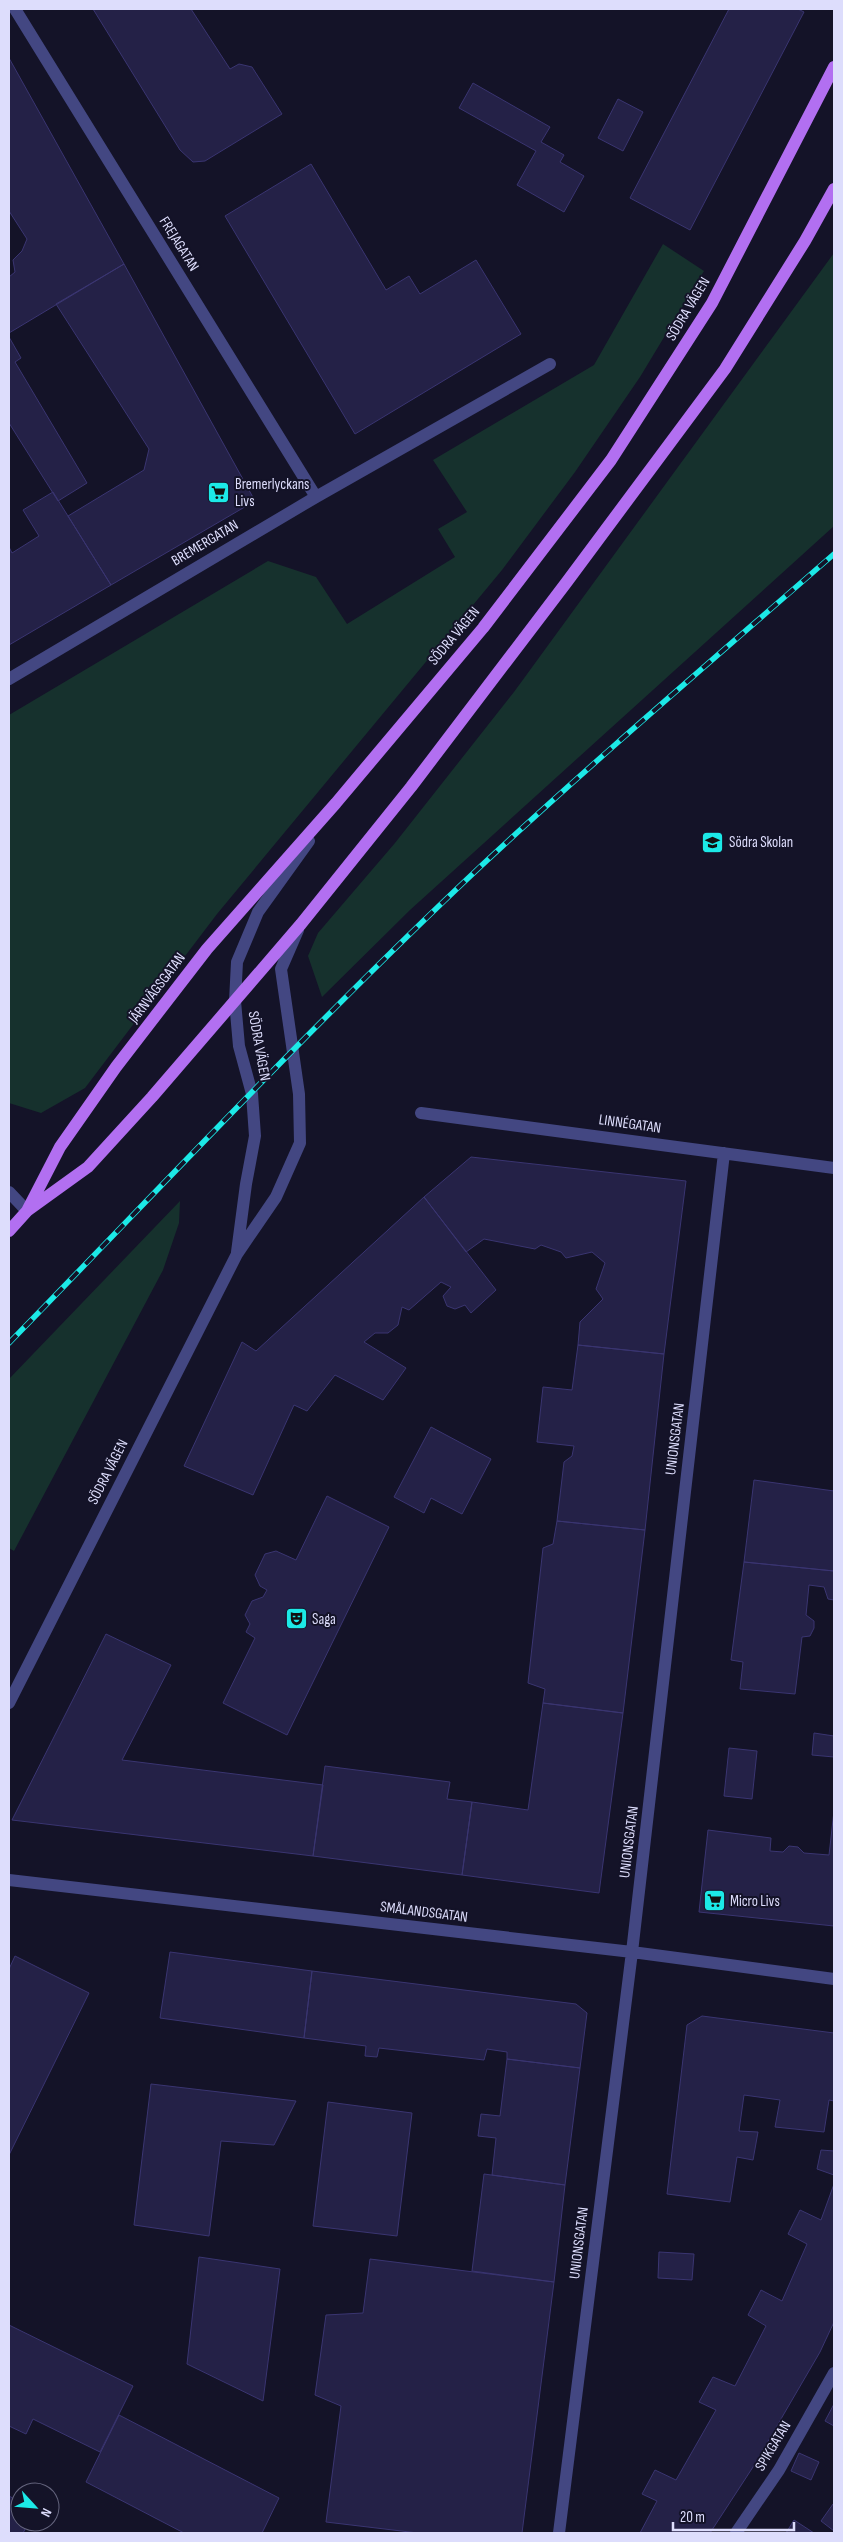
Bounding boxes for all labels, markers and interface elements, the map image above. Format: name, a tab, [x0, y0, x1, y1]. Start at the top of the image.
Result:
street label: FREJAGATAN	[155, 213, 203, 275]
street label: SÖDRA VÄGEN	[662, 274, 714, 344]
place label: Bremerlyckans Livs	[235, 475, 310, 511]
supermarket icon: Bremerlyckans Livs	[207, 481, 231, 505]
street label: BREMERGATAN	[168, 516, 242, 570]
street label: SÖDRA VÄGEN	[424, 603, 484, 669]
school or university icon: Södra Skolan	[701, 830, 725, 854]
place label: Södra Skolan	[729, 833, 793, 852]
street label: JÄRNVÄGSGATAN	[124, 949, 190, 1028]
street label: SÖDRA VÄGEN	[244, 1010, 274, 1082]
street label: LINNÉGATAN	[598, 1110, 662, 1138]
street label: UNIONSGATAN	[661, 1402, 689, 1476]
street label: SÖDRA VÄGEN	[83, 1436, 133, 1508]
theatre icon: Saga	[284, 1607, 308, 1631]
place label: Saga	[312, 1610, 336, 1629]
street label: UNIONSGATAN	[615, 1805, 643, 1879]
supermarket icon: Micro Livs	[702, 1889, 726, 1913]
place label: Micro Livs	[730, 1892, 780, 1911]
street label: SMÅLANDSGATAN	[379, 1897, 469, 1927]
street label: UNIONSGATAN	[565, 2206, 593, 2280]
street label: SPIKGATAN	[751, 2417, 795, 2475]
north arrow	[10, 2482, 60, 2532]
scale bar	[673, 2500, 794, 2532]
text: N	[37, 2505, 56, 2520]
text: 20 m	[680, 2508, 705, 2527]

